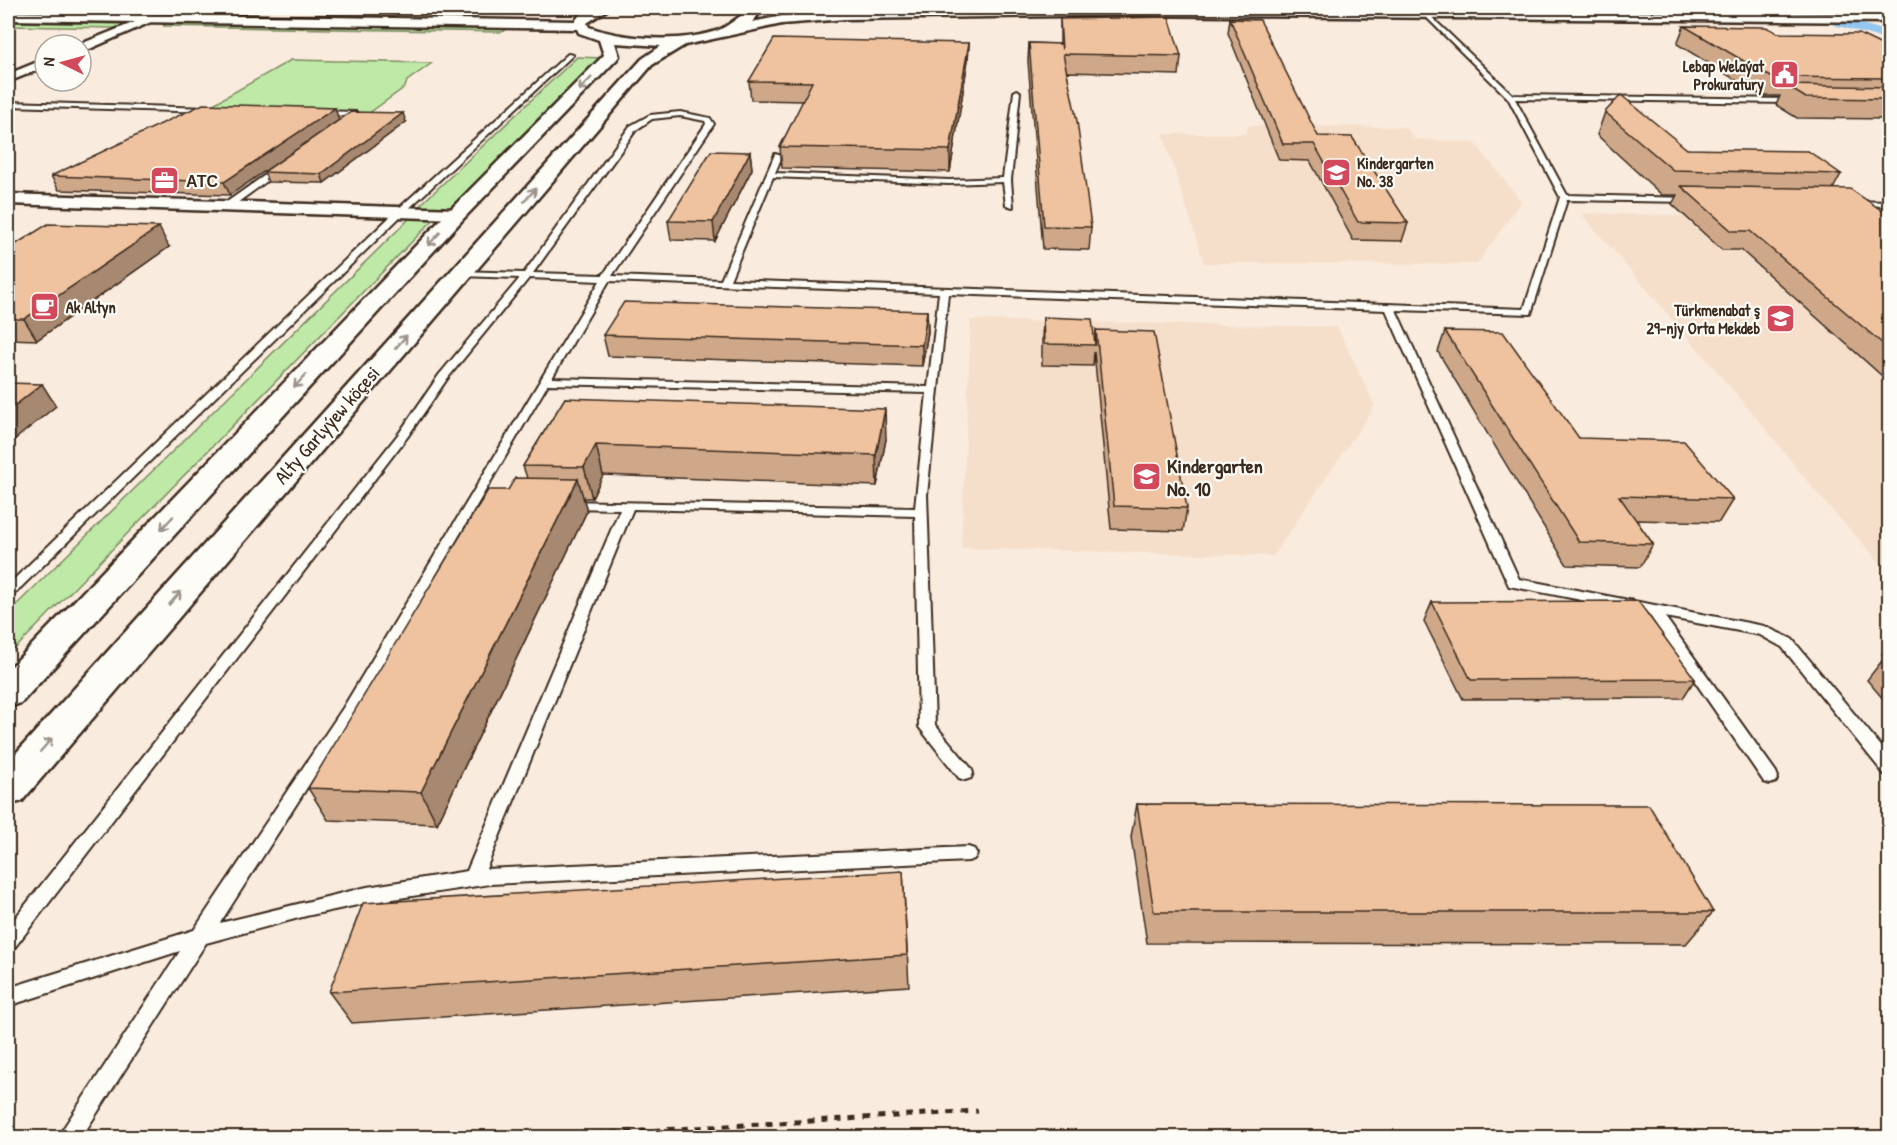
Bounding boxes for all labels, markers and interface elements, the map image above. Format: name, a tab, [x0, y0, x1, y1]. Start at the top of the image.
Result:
north arrow	[33, 33, 93, 93]
place label: Lebap Welaýat Prokuratury	[1683, 55, 1764, 96]
text: N	[37, 56, 59, 67]
public building icon: Lebap Welaýat Prokuratury	[1769, 59, 1801, 91]
one-way arrow	[577, 77, 592, 92]
place label: Kindergarten No. 38	[1357, 152, 1434, 192]
school or university icon: Kindergarten No. 38	[1320, 156, 1352, 188]
office icon: АТС	[149, 165, 181, 197]
place label: АТС	[186, 170, 219, 192]
one-way arrow	[523, 188, 537, 203]
one-way arrow	[426, 231, 441, 246]
cafe icon: Ak Altyn	[29, 291, 61, 323]
place label: Ak Altyn	[66, 296, 116, 319]
place label: Türkmenabat ş 29-njy Orta Mekdeb	[1646, 299, 1761, 340]
school or university icon: Türkmenabat ş 29-njy Orta Mekdeb	[1765, 303, 1797, 335]
one-way arrow	[394, 334, 408, 349]
street label: Alty Garlyýew köçesi	[268, 360, 386, 490]
one-way arrow	[293, 373, 307, 388]
place label: Kindergarten No. 10	[1167, 452, 1263, 502]
school or university icon: Kindergarten No. 10	[1130, 461, 1162, 493]
one-way arrow	[160, 516, 174, 531]
one-way arrow	[168, 591, 182, 606]
one-way arrow	[39, 738, 53, 753]

